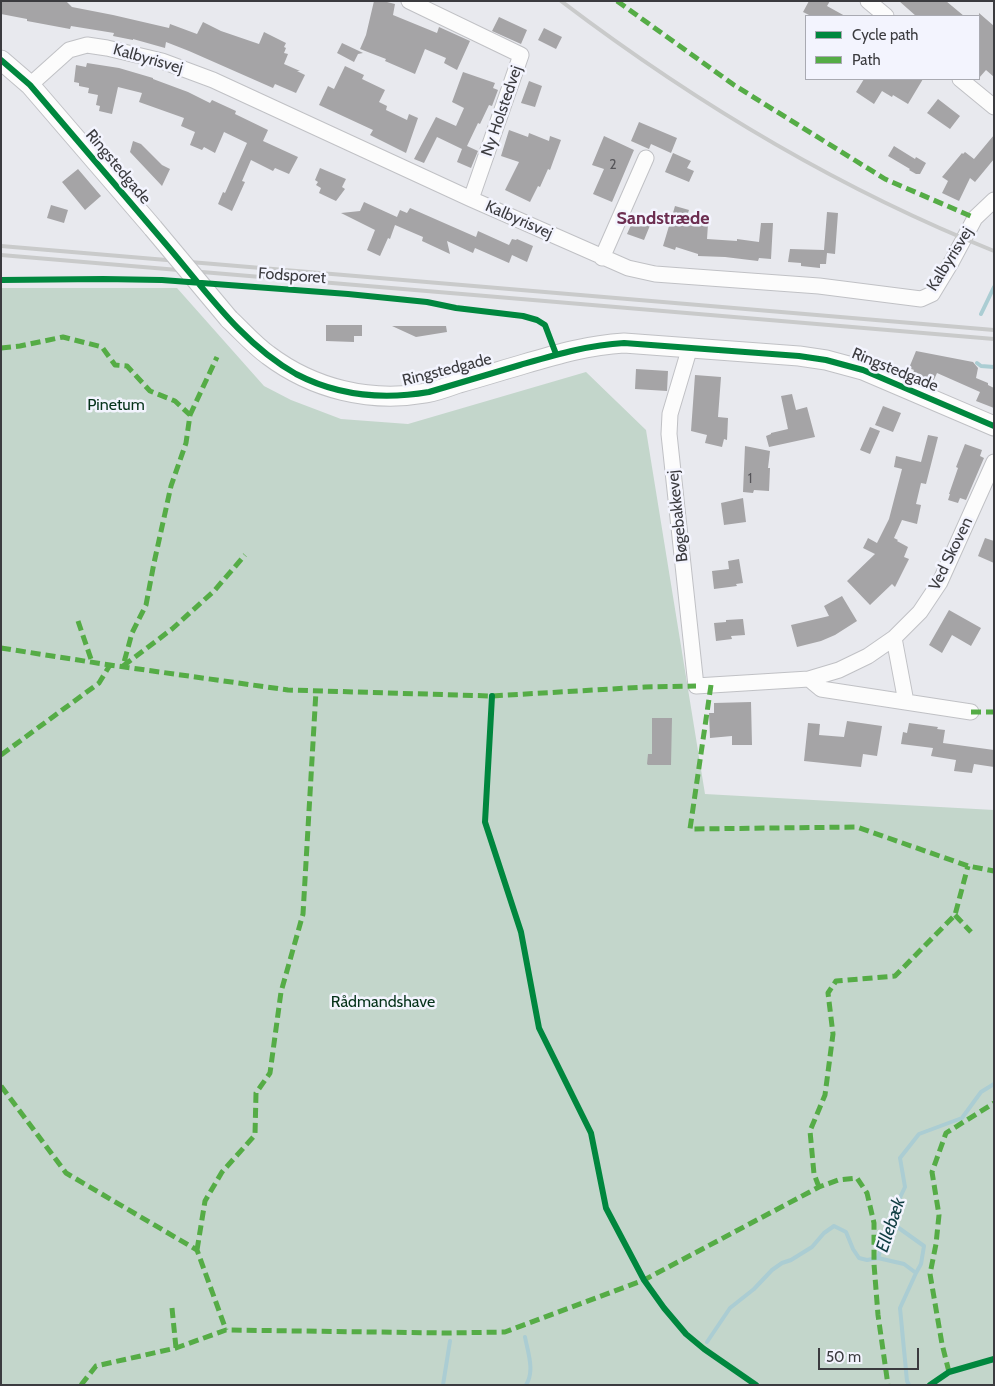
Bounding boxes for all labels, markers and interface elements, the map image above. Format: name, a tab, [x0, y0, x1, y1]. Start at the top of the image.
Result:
legend	[805, 15, 980, 80]
text: Cycle path	[852, 26, 918, 44]
street label: Kalbyrisvej	[111, 40, 185, 78]
text: Path	[852, 51, 881, 69]
street label: Ny Holstedvej	[477, 63, 527, 159]
street label: Ringstedgade	[81, 126, 155, 208]
house number: 2	[609, 157, 617, 173]
street label: Kalbyrisvej	[482, 197, 556, 243]
district label: Sandstræde	[617, 208, 709, 230]
street label: Kalbyrisvej	[923, 224, 977, 294]
street label: Fodsporet	[257, 264, 327, 288]
street label: Ringstedgade	[849, 344, 941, 396]
street label: Ringstedgade	[400, 350, 494, 390]
park label: Pinetum	[87, 395, 145, 415]
street label: Bøgebakkevej	[664, 469, 692, 563]
house number: 1	[748, 471, 752, 487]
street label: Ved Skoven	[925, 514, 977, 594]
park label: Rådmandshave	[331, 992, 435, 1012]
water label: Ellebæk	[872, 1195, 910, 1255]
scale bar	[820, 1338, 921, 1370]
text: 50 m	[826, 1348, 861, 1366]

